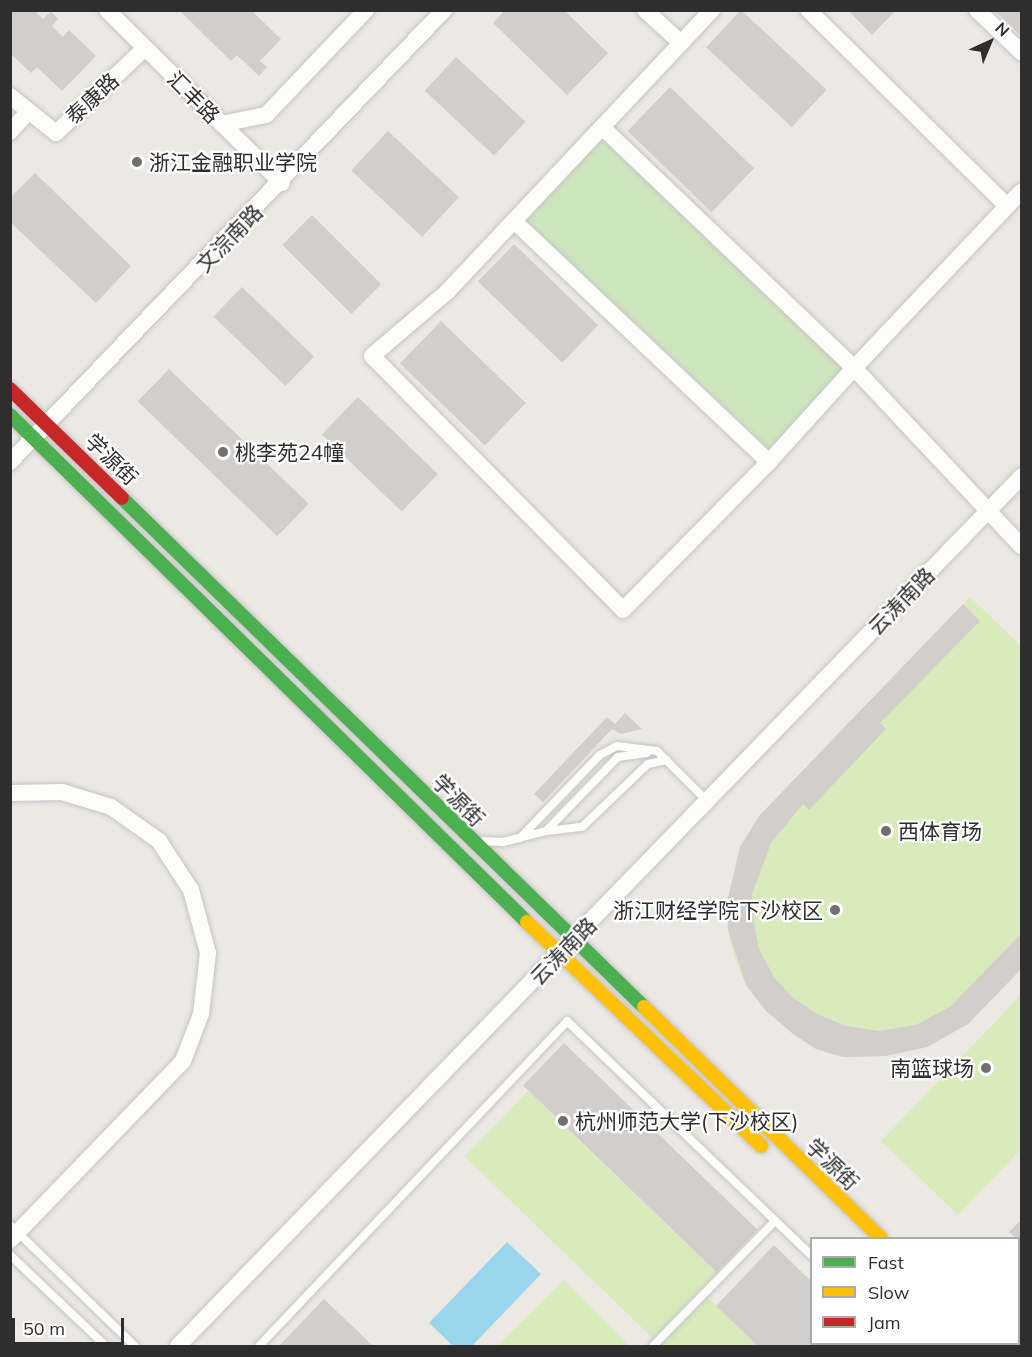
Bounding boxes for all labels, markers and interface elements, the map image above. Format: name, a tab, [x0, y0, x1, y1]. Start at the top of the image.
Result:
north arrow	[960, 12, 1020, 72]
text: N	[991, 18, 1014, 40]
street label: 汇丰路	[163, 66, 225, 128]
street label: 泰康路	[60, 67, 124, 129]
place label: 浙江金融职业学院	[149, 149, 317, 175]
marker: 浙江金融职业学院	[130, 155, 144, 169]
street label: 文淙南路	[191, 199, 267, 277]
street label: 学源街	[81, 428, 143, 490]
place label: 桃李苑24幢	[235, 439, 344, 465]
marker: 桃李苑24幢	[216, 445, 230, 459]
street label: 云涛南路	[863, 562, 939, 640]
street label: 学源街	[428, 769, 490, 831]
place label: 西体育场	[898, 818, 982, 844]
marker: 西体育场	[879, 824, 893, 838]
place label: 浙江财经学院下沙校区	[613, 897, 823, 923]
marker: 浙江财经学院下沙校区	[828, 903, 842, 917]
street label: 云涛南路	[525, 912, 601, 990]
place label: 南篮球场	[890, 1055, 974, 1081]
marker: 南篮球场	[979, 1061, 993, 1075]
place label: 杭州师范大学(下沙校区)	[575, 1108, 798, 1134]
marker: 杭州师范大学(下沙校区)	[556, 1114, 570, 1128]
street label: 学源街	[802, 1133, 864, 1195]
legend	[810, 1237, 1020, 1345]
text: Fast	[868, 1251, 904, 1274]
text: Slow	[868, 1281, 909, 1304]
scale bar	[15, 1306, 128, 1344]
text: Jam	[868, 1311, 901, 1334]
text: 50 m	[23, 1317, 65, 1340]

